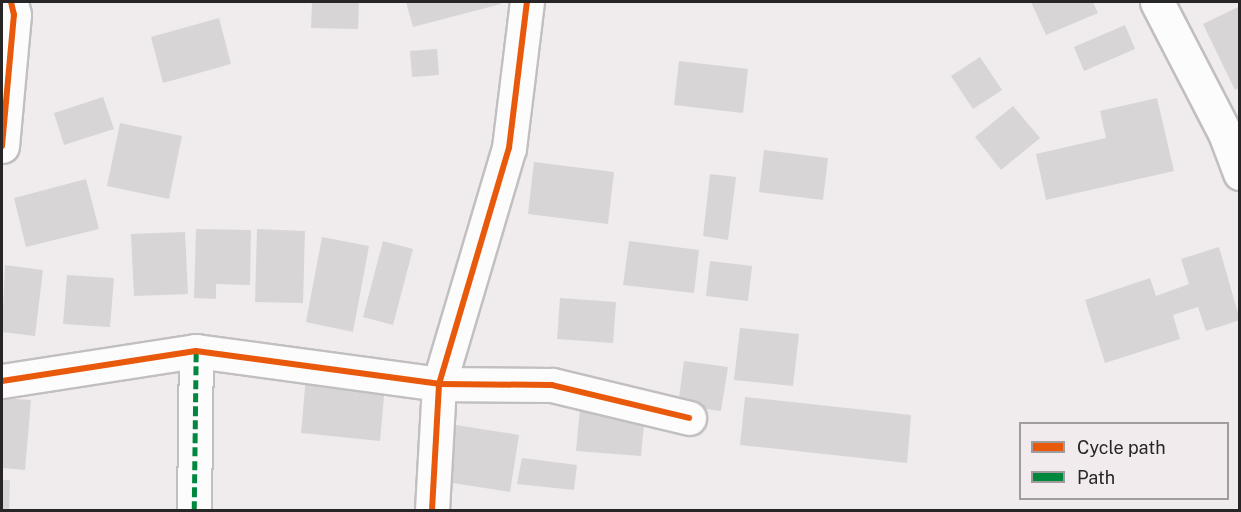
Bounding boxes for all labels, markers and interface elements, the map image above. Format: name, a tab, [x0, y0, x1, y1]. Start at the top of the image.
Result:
legend	[1019, 422, 1229, 500]
text: Cycle path	[1077, 437, 1166, 458]
text: Path	[1077, 467, 1115, 488]

